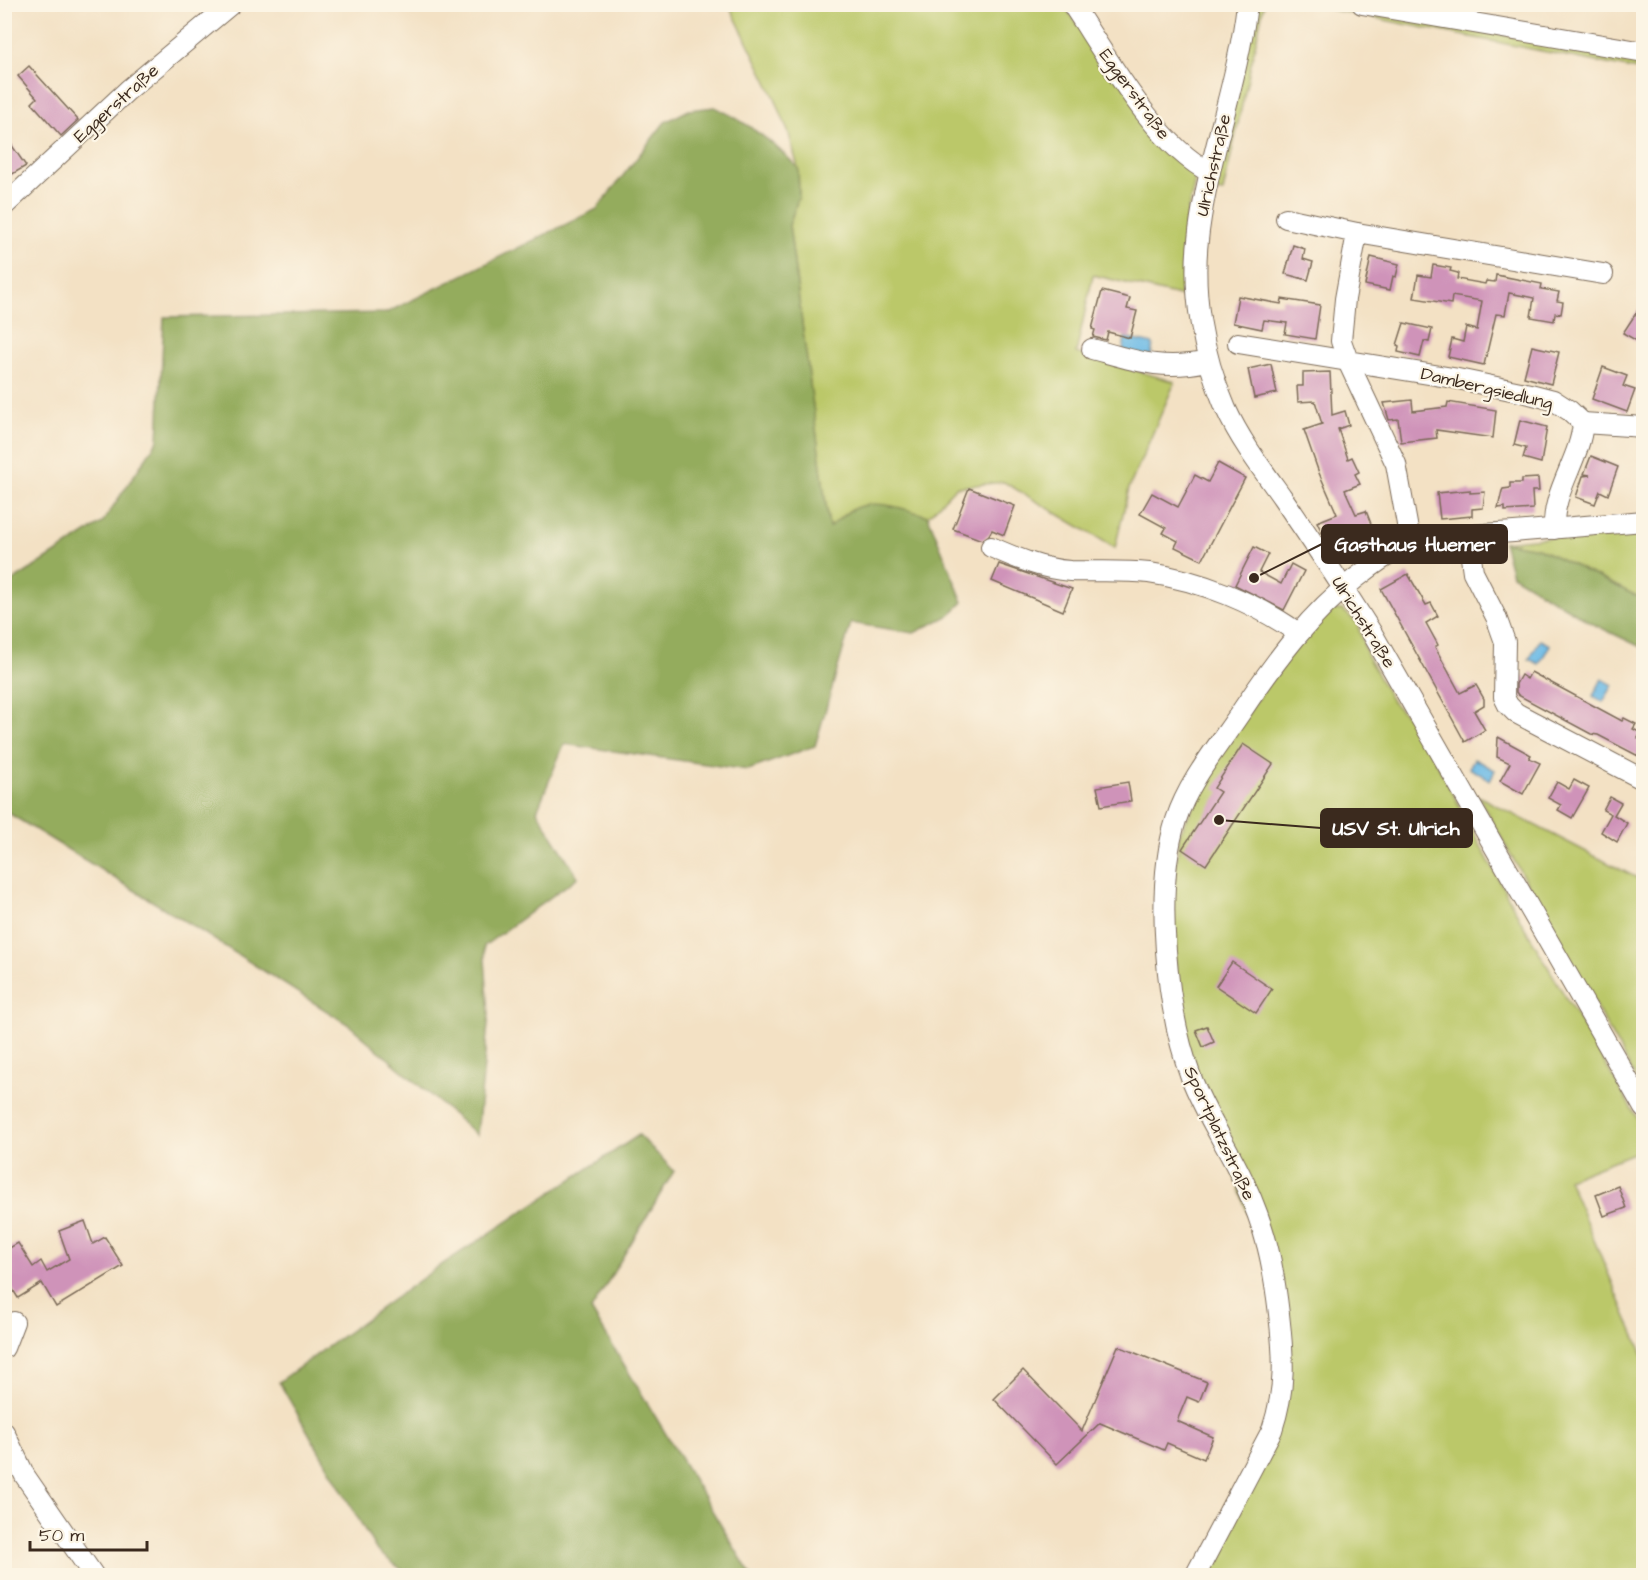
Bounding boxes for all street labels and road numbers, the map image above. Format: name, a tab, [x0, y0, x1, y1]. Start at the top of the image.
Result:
street label: Eggerstraße	[1092, 44, 1176, 146]
street label: Eggerstraße	[68, 58, 165, 149]
street label: Ulrichstraße	[1190, 111, 1237, 219]
street label: Dambergsiedlung	[1418, 361, 1555, 417]
street label: Ulrichstraße	[1325, 572, 1402, 673]
street label: Sportplatzstraße	[1178, 1062, 1262, 1204]

